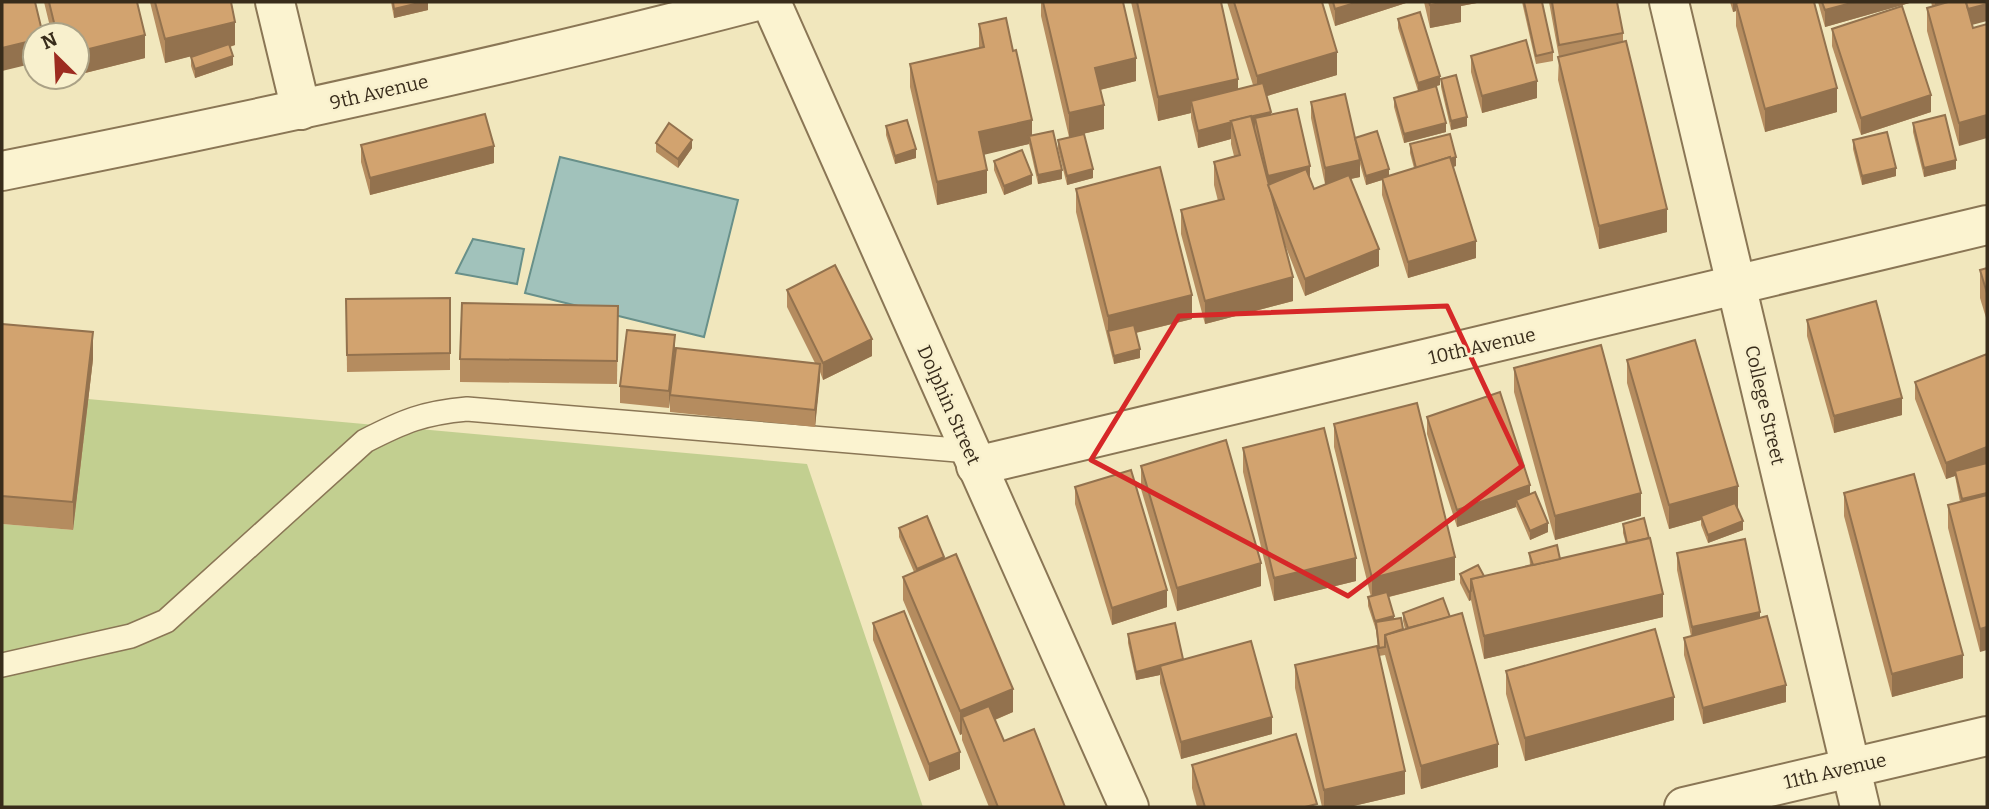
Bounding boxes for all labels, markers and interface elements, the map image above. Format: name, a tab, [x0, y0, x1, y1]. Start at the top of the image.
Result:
north arrow	[21, 21, 91, 91]
text: N	[38, 27, 61, 54]
street label: 9th Avenue	[328, 70, 430, 114]
street label: 10th Avenue	[1426, 323, 1538, 369]
street label: Dolphin Street	[912, 342, 986, 468]
street label: College Street	[1740, 343, 1790, 467]
street label: 11th Avenue	[1781, 748, 1889, 794]

